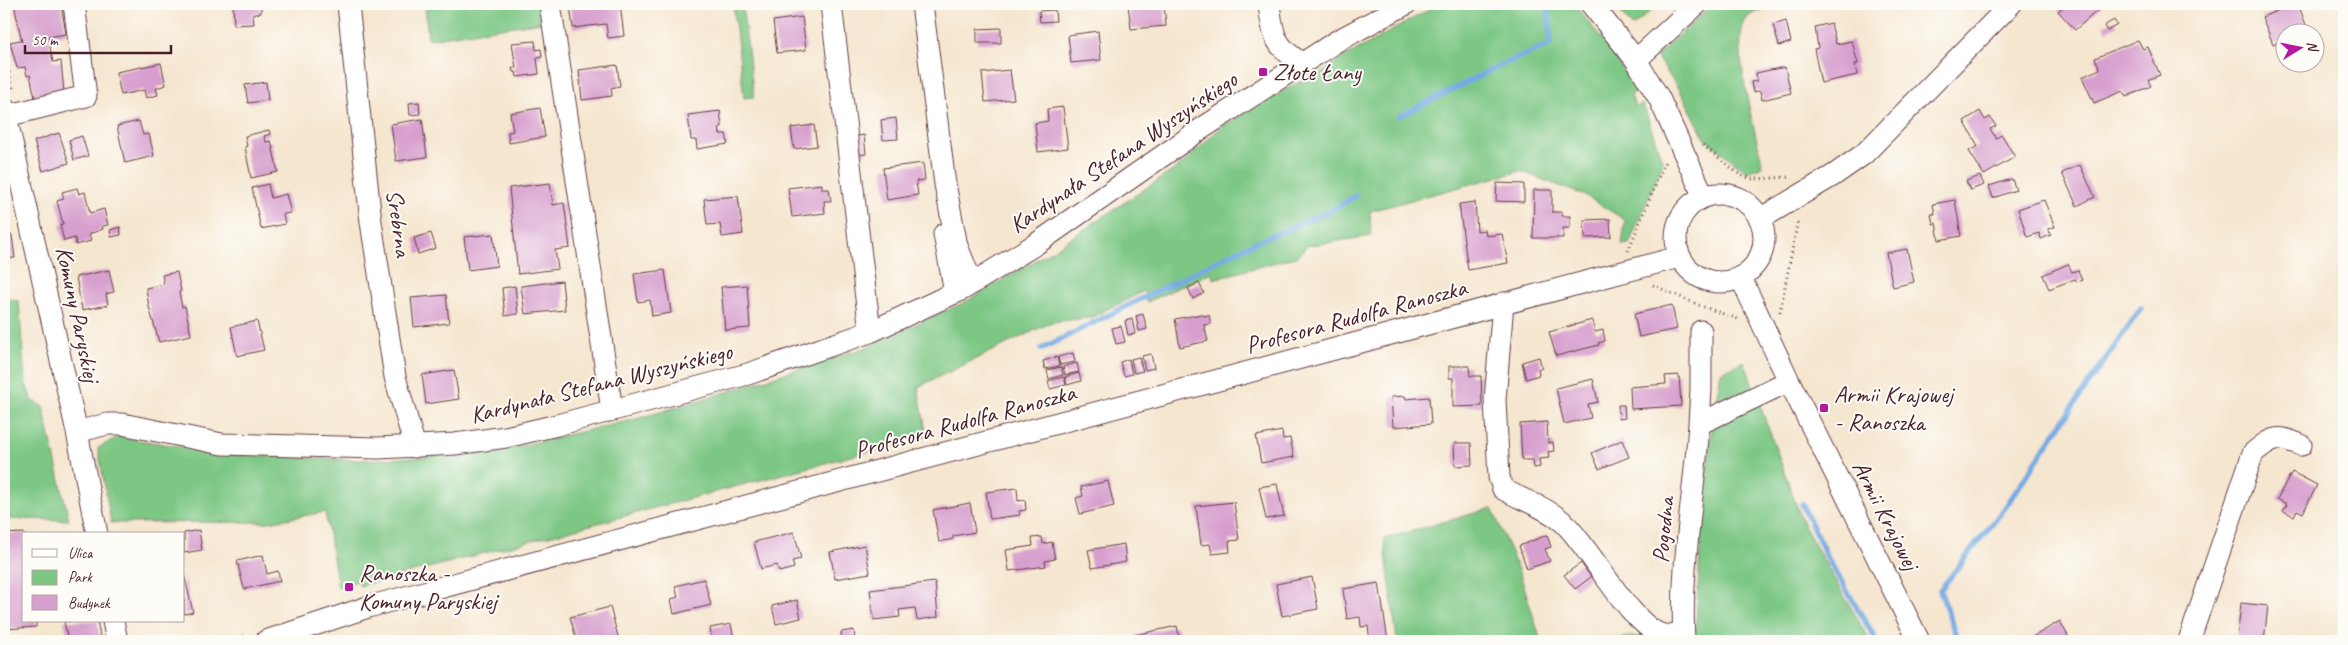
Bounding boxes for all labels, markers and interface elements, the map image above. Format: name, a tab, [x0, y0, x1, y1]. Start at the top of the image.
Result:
scale bar	[25, 22, 171, 54]
north arrow	[2276, 22, 2326, 72]
text: 50 m	[32, 31, 59, 50]
text: N	[2303, 40, 2322, 54]
place label: Złote Łany	[1273, 57, 1362, 87]
street label: Kardynała Stefana Wyszyńskiego	[1003, 64, 1244, 240]
marker: Złote Łany	[1257, 66, 1269, 78]
street label: Srebrna	[379, 188, 419, 260]
street label: Komuny Paryskiej	[49, 244, 108, 387]
street label: Profesora Rudolfa Ranoszka	[1242, 272, 1471, 360]
street label: Kardynała Stefana Wyszyńskiego	[467, 336, 736, 430]
street label: Profesora Rudolfa Ranoszka	[851, 377, 1080, 465]
place label: Armii Krajowej - Ranoszka	[1834, 379, 1956, 437]
marker: Armii Krajowej - Ranoszka	[1818, 402, 1830, 414]
street label: Armii Krajowej	[1846, 455, 1928, 578]
street label: Pogodna	[1645, 494, 1681, 564]
legend	[22, 532, 185, 622]
text: Ulica	[68, 544, 93, 563]
place label: Ranoszka - Komuny Paryskiej	[359, 558, 500, 616]
text: Park	[68, 568, 93, 587]
marker: Ranoszka - Komuny Paryskiej	[343, 581, 355, 593]
text: Budynek	[68, 594, 111, 613]

